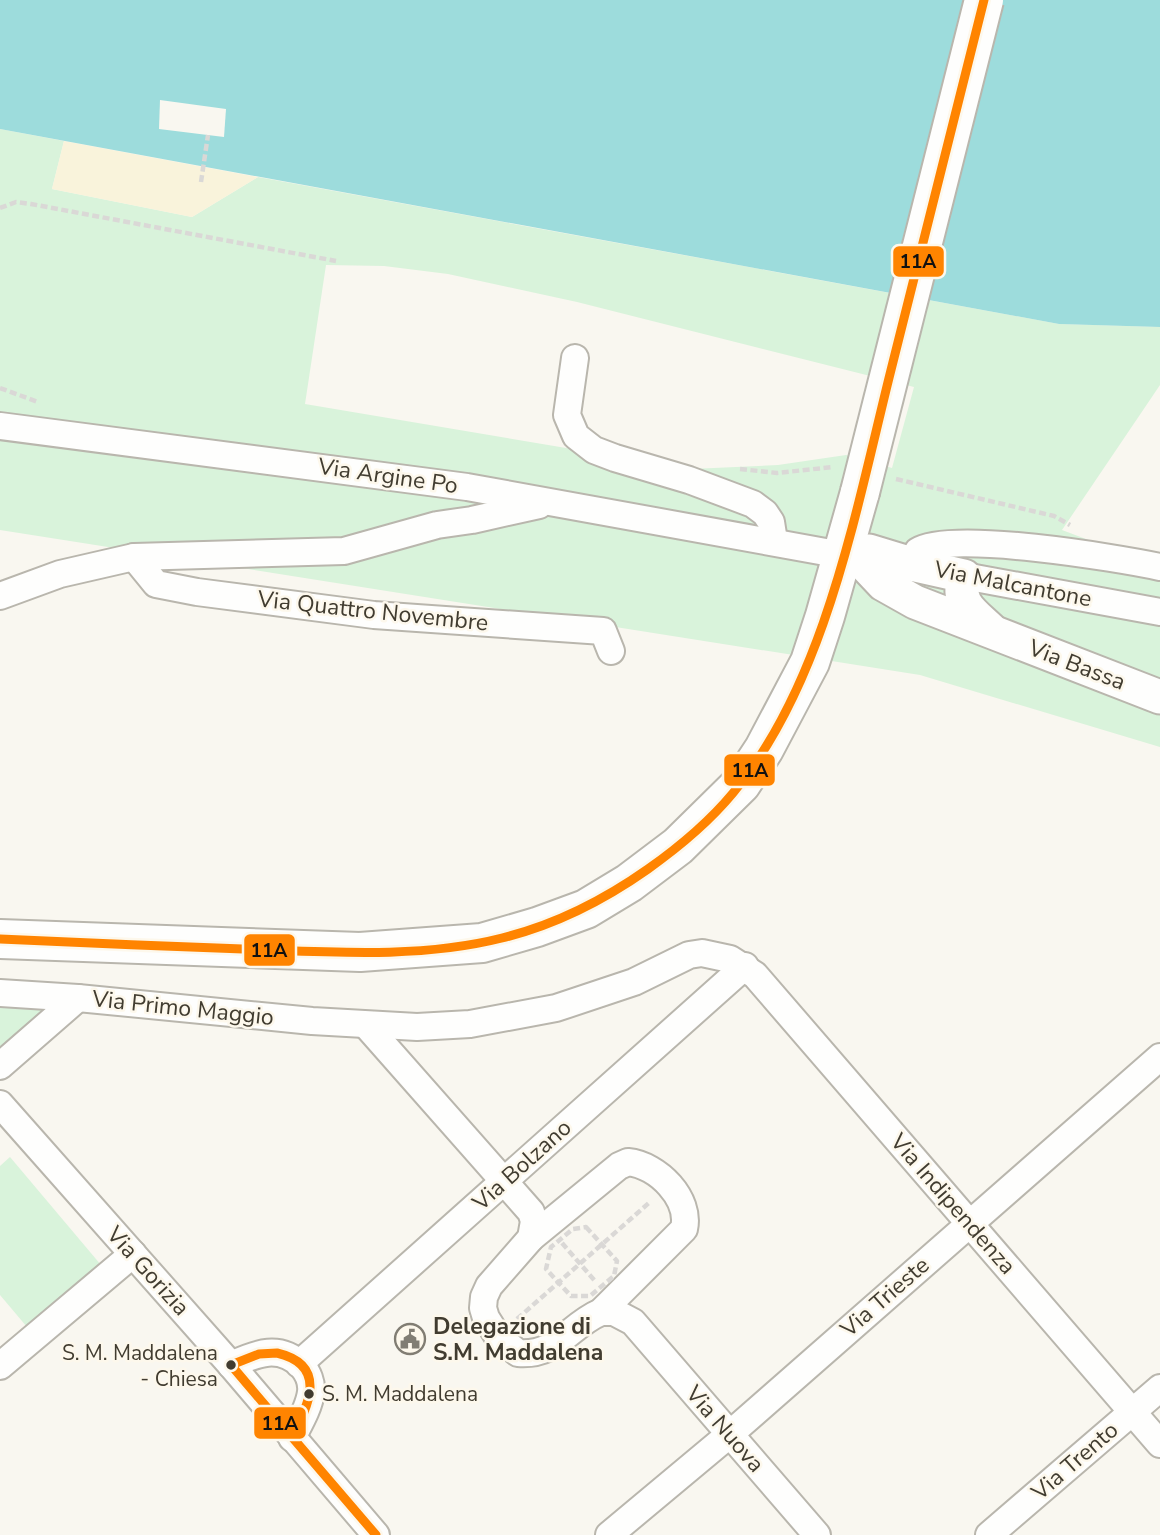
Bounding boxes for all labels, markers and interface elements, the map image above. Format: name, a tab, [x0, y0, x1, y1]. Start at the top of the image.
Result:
line badge: 11A	[892, 245, 945, 278]
text: 11A	[900, 249, 937, 275]
street label: Via Argine Po	[315, 451, 460, 501]
street label: Via Malcantone	[931, 553, 1094, 614]
street label: Via Quattro Novembre	[255, 583, 490, 639]
street label: Via Bassa	[1023, 632, 1130, 698]
line badge: 11A	[723, 753, 776, 787]
text: 11A	[732, 758, 769, 784]
line badge: 11A	[243, 933, 296, 967]
text: 11A	[251, 938, 288, 964]
street label: Via Primo Maggio	[90, 983, 275, 1033]
street label: Via Bolzano	[465, 1112, 578, 1218]
street label: Via Indipendenza	[883, 1126, 1023, 1281]
street label: Via Gorizia	[99, 1219, 196, 1322]
street label: Via Trieste	[833, 1250, 936, 1345]
place label: Delegazione di S.M. Maddalena	[433, 1311, 603, 1368]
public building icon: Delegazione di S.M. Maddalena	[393, 1322, 427, 1356]
place label: S. M. Maddalena - Chiesa	[62, 1339, 218, 1393]
marker: S. M. Maddalena - Chiesa	[224, 1358, 238, 1372]
street label: Via Nuova	[678, 1378, 771, 1479]
place label: S. M. Maddalena	[322, 1380, 478, 1408]
marker: S. M. Maddalena	[302, 1387, 316, 1401]
line badge: 11A	[253, 1406, 307, 1440]
text: 11A	[262, 1411, 299, 1437]
street label: Via Trento	[1024, 1415, 1125, 1508]

